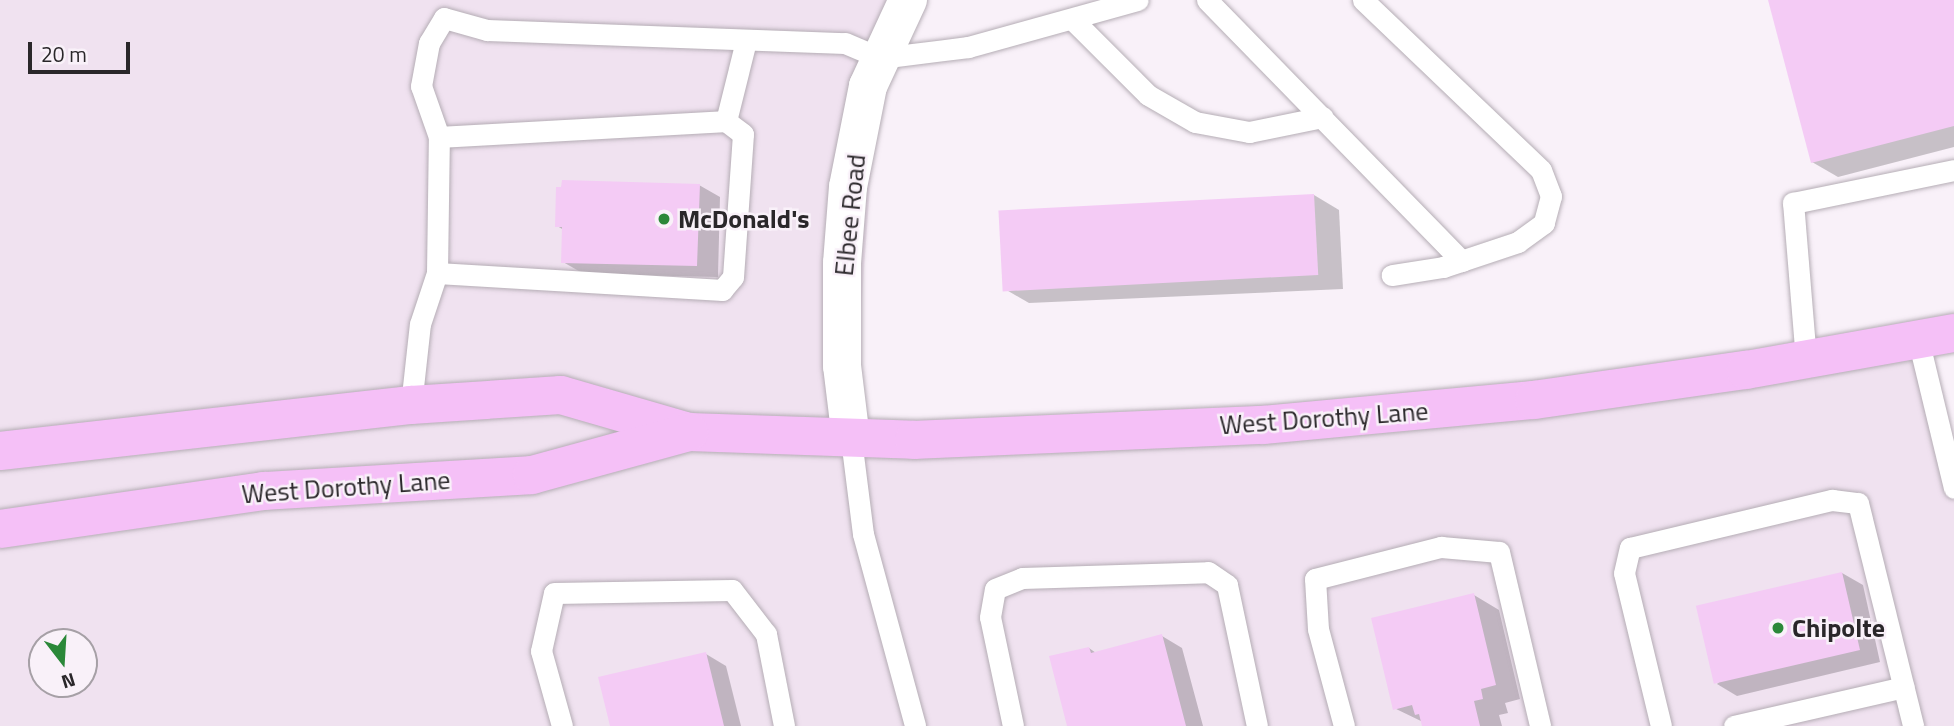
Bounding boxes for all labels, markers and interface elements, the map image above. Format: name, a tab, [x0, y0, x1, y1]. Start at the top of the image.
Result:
scale bar	[32, 28, 133, 72]
text: 20 m	[41, 38, 87, 70]
street label: Elbee Road	[828, 153, 872, 277]
place label: McDonald's	[678, 203, 810, 235]
marker: McDonald's	[656, 211, 672, 227]
street label: West Dorothy Lane	[1219, 395, 1429, 441]
street label: West Dorothy Lane	[241, 464, 451, 510]
place label: Chipolte	[1792, 612, 1885, 644]
marker: Chipolte	[1770, 620, 1786, 636]
north arrow	[28, 628, 98, 698]
text: N	[58, 666, 79, 697]

